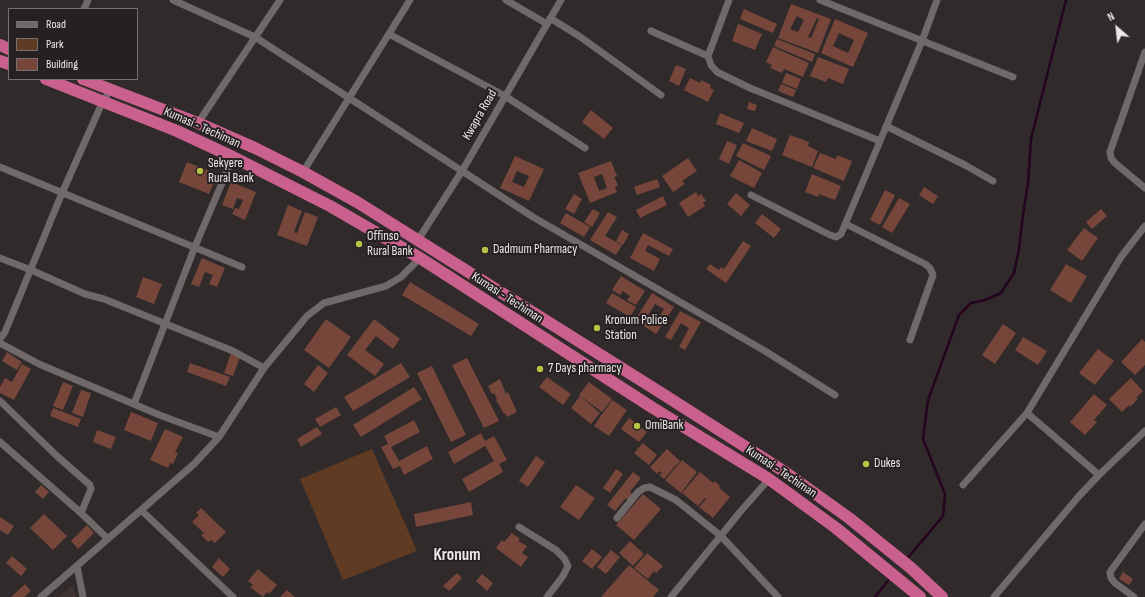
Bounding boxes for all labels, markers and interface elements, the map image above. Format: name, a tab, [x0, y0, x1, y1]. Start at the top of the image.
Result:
legend	[8, 8, 138, 80]
north arrow	[1097, 8, 1137, 48]
text: N	[1105, 10, 1117, 24]
text: Road	[46, 17, 66, 32]
text: Park	[46, 37, 64, 52]
text: Building	[46, 57, 78, 72]
street label: Kwapra Road	[459, 87, 501, 143]
street label: Kumasi - Techiman	[161, 104, 243, 152]
place label: Sekyere Rural Bank	[208, 156, 254, 187]
marker: Sekyere Rural Bank	[195, 166, 205, 176]
place label: Offinso Rural Bank	[367, 229, 413, 260]
marker: Offinso Rural Bank	[354, 239, 364, 249]
place label: Dadmum Pharmacy	[493, 242, 577, 258]
marker: Dadmum Pharmacy	[480, 245, 490, 255]
street label: Kumasi - Techiman	[468, 269, 546, 327]
place label: Kronum Police Station	[605, 313, 668, 344]
marker: Kronum Police Station	[592, 323, 602, 333]
place label: 7 Days pharmacy	[548, 361, 621, 377]
marker: 7 Days pharmacy	[535, 364, 545, 374]
place label: OmiBank	[645, 418, 684, 434]
marker: OmiBank	[632, 421, 642, 431]
street label: Kumasi - Techiman	[743, 443, 819, 501]
place label: Dukes	[874, 456, 900, 472]
marker: Dukes	[861, 459, 871, 469]
district label: Kronum	[433, 546, 481, 566]

